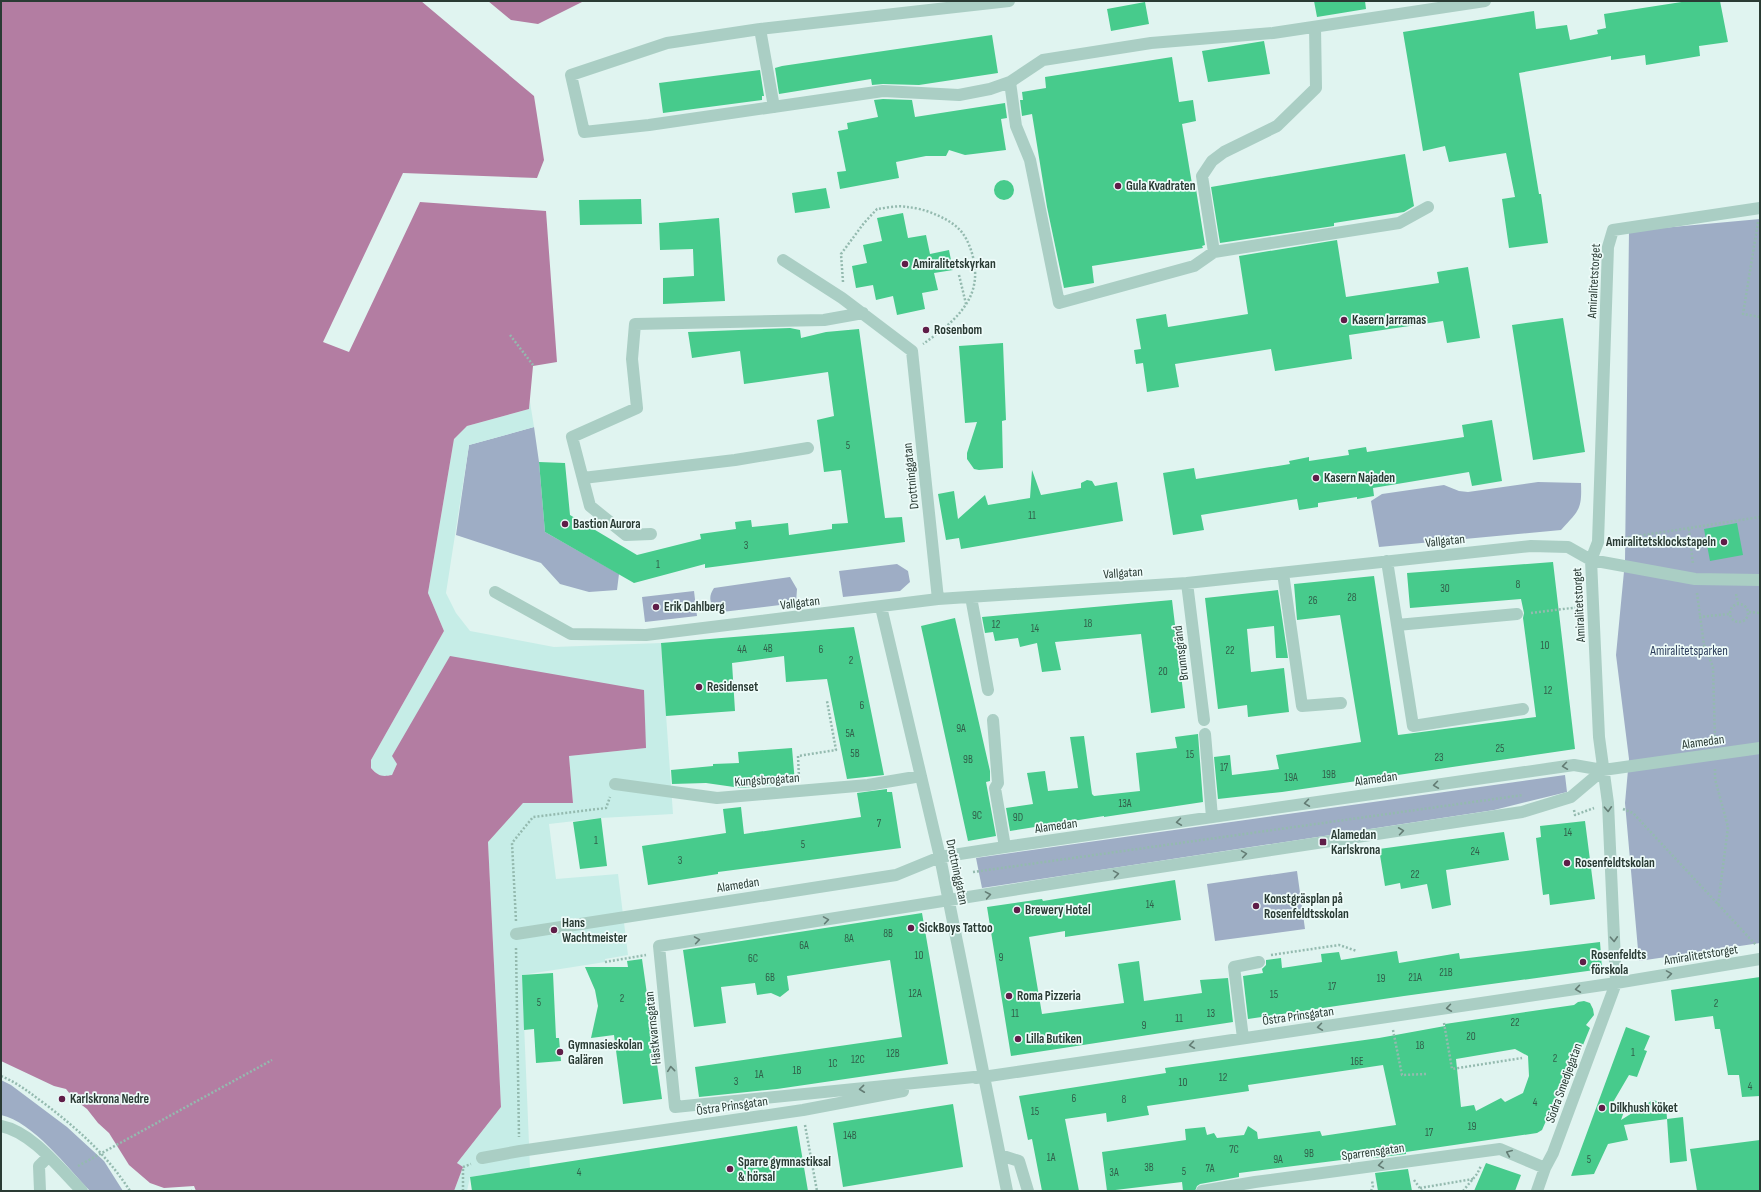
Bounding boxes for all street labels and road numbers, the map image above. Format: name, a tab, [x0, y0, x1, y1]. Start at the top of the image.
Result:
street label: Amiralitetstorget	[1584, 243, 1604, 320]
street label: Drottninggatan	[900, 442, 922, 510]
street label: Vallgatan	[1424, 531, 1466, 551]
street label: Vallgatan	[1103, 564, 1143, 582]
street label: Amiralitetstorget	[1569, 567, 1589, 644]
street label: Vallgatan	[779, 593, 821, 613]
street label: Brunnsgränd	[1170, 625, 1192, 681]
street label: Alamedan	[1680, 731, 1725, 753]
street label: Alamedan	[1353, 768, 1398, 790]
street label: Kungsbrogatan	[734, 770, 800, 790]
street label: Alamedan	[1033, 815, 1078, 837]
street label: Drottninggatan	[942, 838, 972, 906]
street label: Alamedan	[715, 874, 760, 896]
street label: Amiralitetstorget	[1662, 941, 1739, 969]
street label: Hästkvarnsgatan	[641, 991, 665, 1065]
street label: Östra Prinsgatan	[1261, 1002, 1335, 1029]
street label: Södra Smedjegatan	[1542, 1041, 1586, 1125]
street label: Östra Prinsgatan	[695, 1092, 769, 1119]
street label: Sparrensgatan	[1341, 1140, 1405, 1164]

